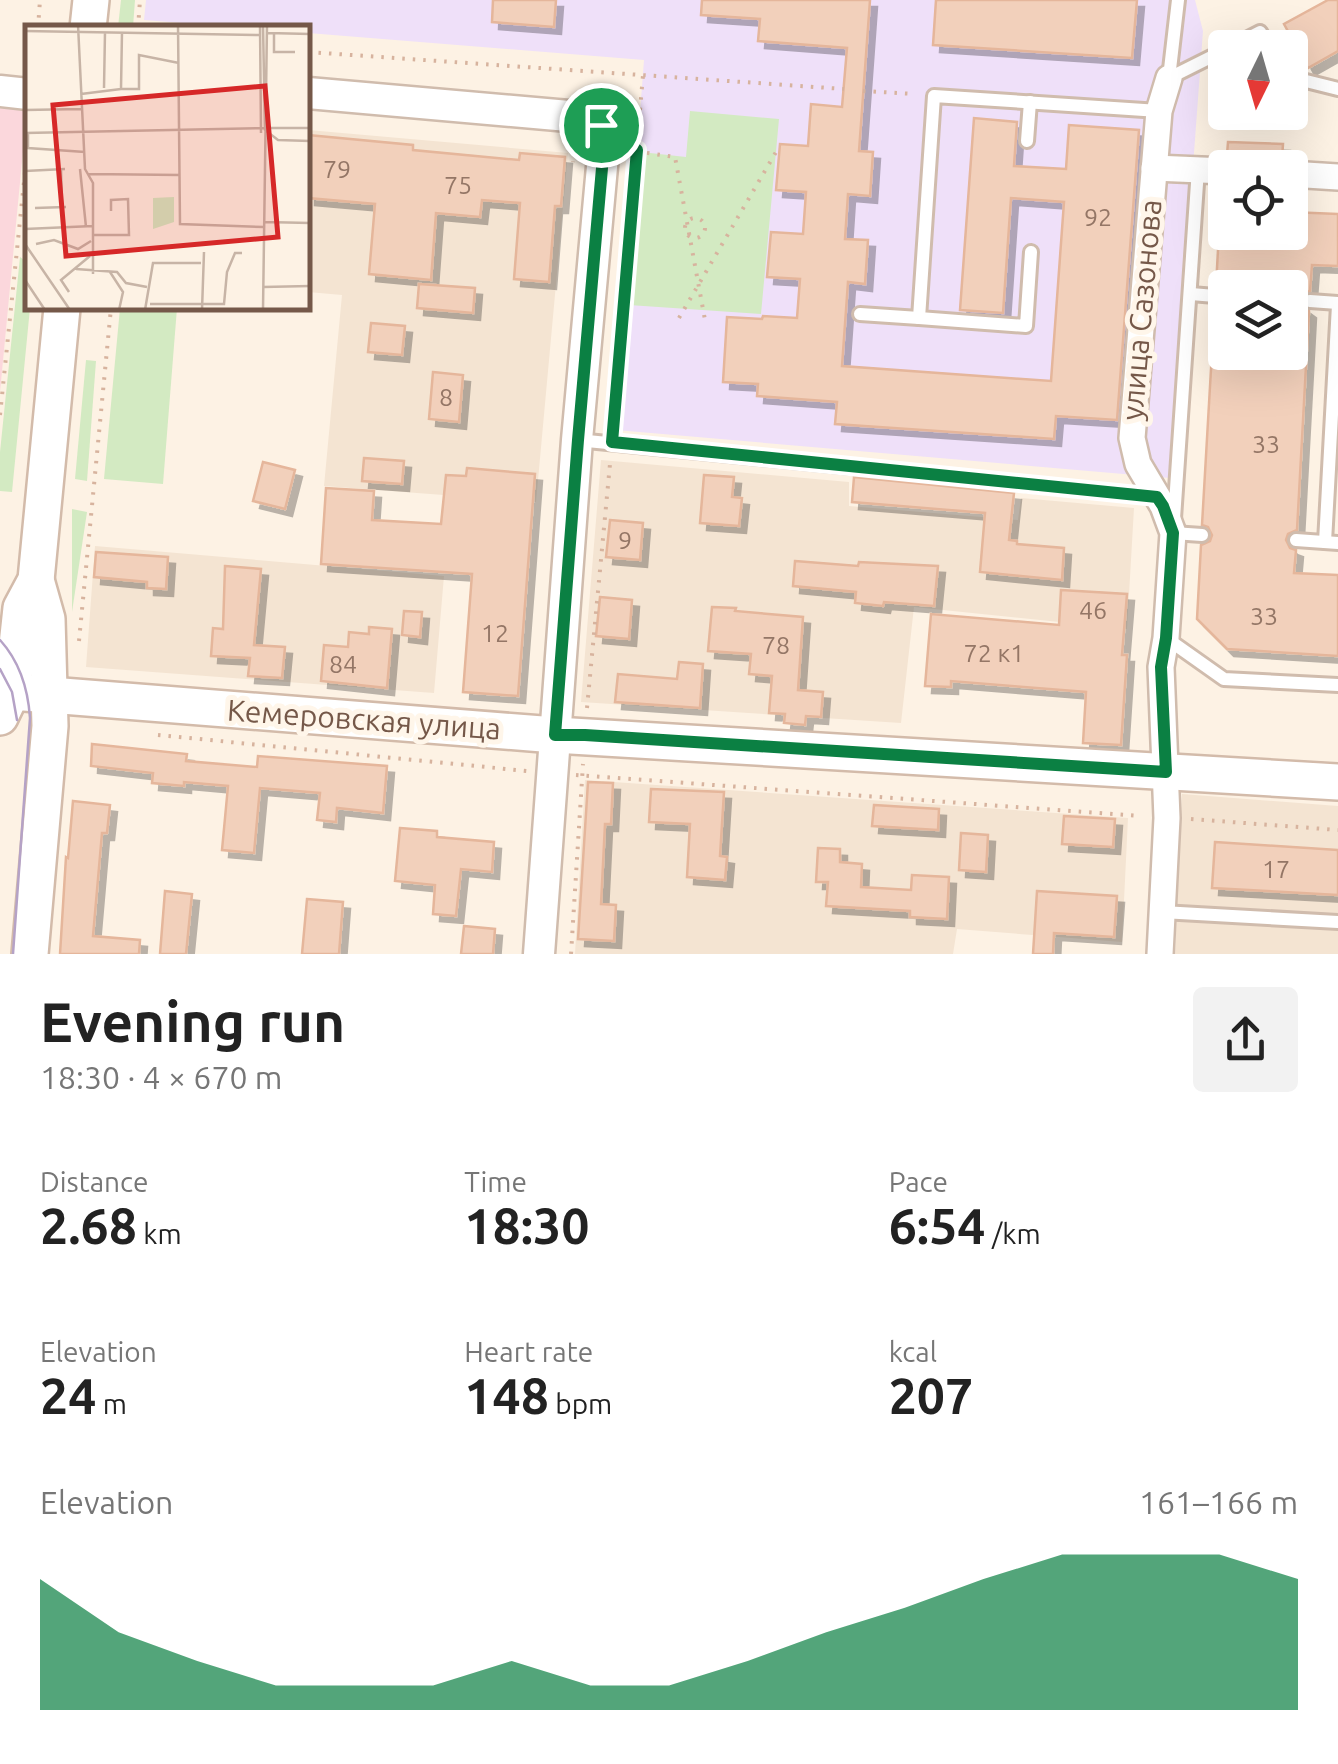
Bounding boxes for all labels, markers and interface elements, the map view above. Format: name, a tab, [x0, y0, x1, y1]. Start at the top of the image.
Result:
inset map	[25, 25, 310, 310]
north arrow	[1208, 30, 1308, 130]
map controls	[1208, 30, 1308, 370]
pin	[559, 83, 644, 168]
icon: arrive	[574, 98, 629, 153]
button: locate	[1208, 150, 1308, 250]
house number: 79	[323, 155, 351, 183]
house number: 75	[444, 171, 472, 199]
street label: улица Сазонова	[1114, 198, 1168, 422]
house number: 92	[1084, 203, 1112, 231]
button: layers	[1208, 270, 1308, 370]
house number: 8	[439, 383, 453, 411]
house number: 33	[1252, 430, 1280, 458]
house number: 9	[618, 526, 632, 554]
house number: 46	[1079, 596, 1107, 624]
house number: 33	[1250, 602, 1278, 630]
house number: 12	[481, 619, 509, 647]
house number: 78	[762, 631, 790, 659]
house number: 72 к1	[964, 639, 1024, 667]
house number: 84	[329, 650, 357, 678]
street label: Кемеровская улица	[226, 692, 502, 746]
house number: 17	[1262, 855, 1290, 883]
button: share	[1193, 987, 1298, 1092]
text: Evening run	[40, 991, 345, 1052]
text: 18:30 · 4 × 670 m	[40, 1059, 282, 1095]
text: Distance	[40, 1166, 148, 1197]
text: Time	[464, 1166, 527, 1197]
text: Pace	[889, 1166, 948, 1197]
text: 2.68	[40, 1197, 137, 1253]
text: 18:30	[464, 1197, 589, 1253]
text: 6:54	[889, 1197, 986, 1253]
text: km	[137, 1218, 182, 1249]
text: /km	[986, 1218, 1041, 1249]
text: Elevation	[40, 1336, 157, 1367]
text: Heart rate	[464, 1336, 593, 1367]
text: kcal	[889, 1336, 937, 1367]
text: 24	[40, 1367, 96, 1423]
text: 148	[464, 1367, 549, 1423]
text: 207	[889, 1367, 973, 1423]
text: m	[96, 1388, 127, 1419]
text: bpm	[549, 1388, 612, 1419]
text: Elevation	[40, 1484, 173, 1520]
text: 161–166 m	[1139, 1484, 1298, 1520]

